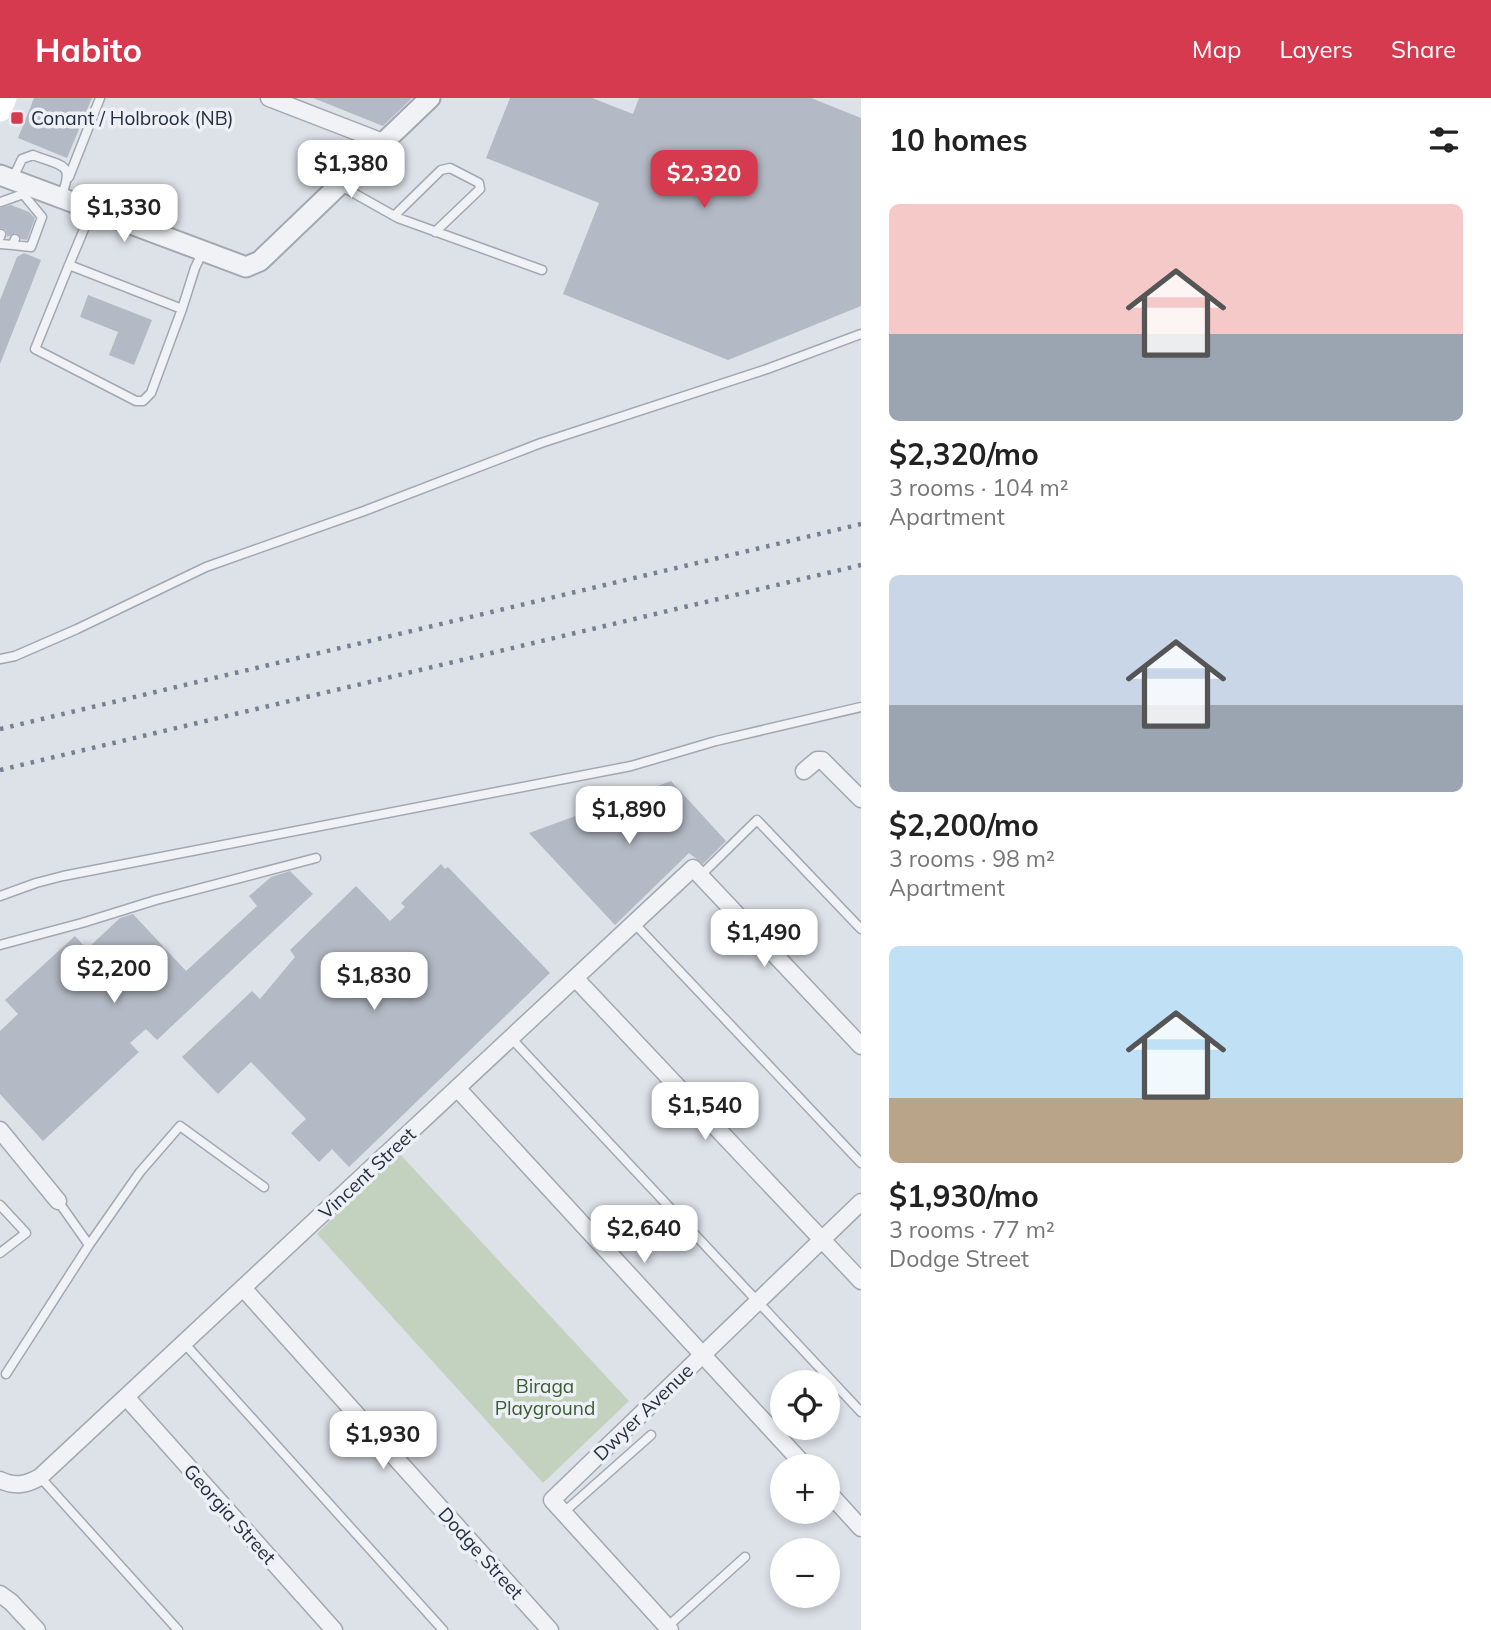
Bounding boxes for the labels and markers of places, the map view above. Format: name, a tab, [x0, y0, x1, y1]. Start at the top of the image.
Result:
place label: Conant / Holbrook (NB)	[31, 106, 234, 130]
marker: Conant / Holbrook (NB)	[9, 110, 25, 126]
pin: $1,380	[294, 140, 408, 200]
pin: $2,320	[647, 150, 761, 210]
pin: $1,330	[67, 184, 181, 244]
pin: $1,890	[572, 786, 686, 846]
pin: $1,490	[707, 910, 821, 969]
pin: $2,200	[57, 946, 171, 1005]
pin: $1,830	[317, 953, 431, 1012]
pin: $1,540	[648, 1082, 762, 1142]
pin: $2,640	[587, 1206, 701, 1265]
pin: $1,930	[326, 1412, 440, 1471]

